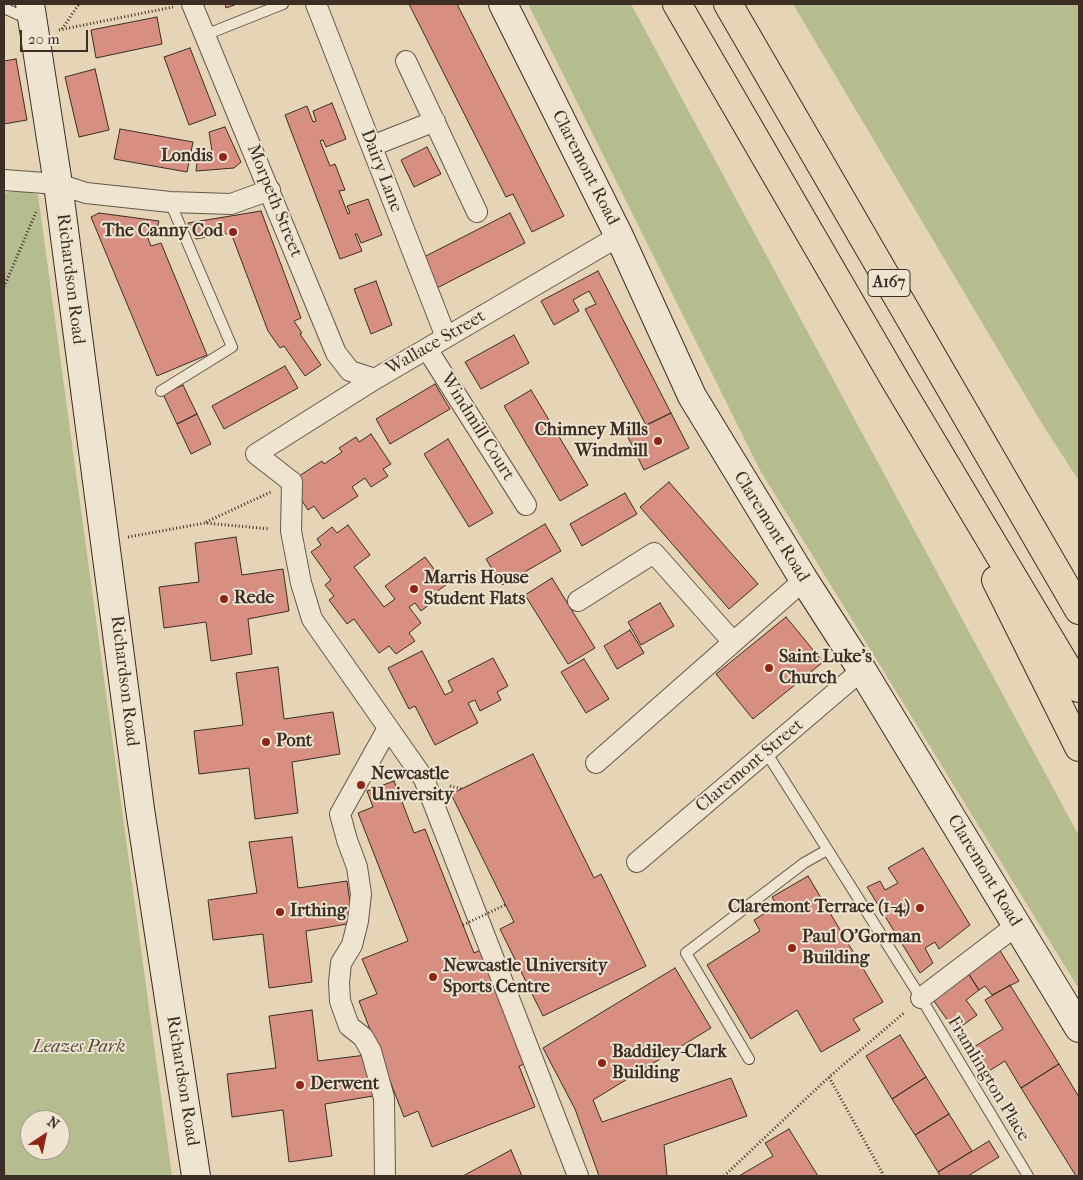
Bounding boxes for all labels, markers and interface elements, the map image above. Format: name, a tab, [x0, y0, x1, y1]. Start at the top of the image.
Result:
scale bar	[22, 20, 90, 52]
text: 20 m	[28, 30, 60, 48]
street label: Claremont Road	[547, 107, 623, 229]
street label: Dairy Lane	[355, 127, 407, 215]
street label: Morpeth Street	[242, 141, 306, 261]
place label: Londis	[161, 146, 213, 168]
marker: Londis	[217, 151, 229, 163]
street label: Richardson Road	[51, 212, 89, 346]
place label: The Canny Cod	[102, 221, 223, 243]
marker: The Canny Cod	[227, 226, 239, 238]
road number: A167	[868, 270, 910, 296]
street label: Wallace Street	[382, 306, 490, 380]
street label: Windmill Court	[435, 369, 519, 485]
place label: Chimney Mills Windmill	[535, 420, 648, 462]
marker: Chimney Mills Windmill	[652, 435, 664, 447]
street label: Claremont Road	[728, 468, 814, 586]
place label: Marris House Student Flats	[424, 568, 529, 610]
marker: Marris House Student Flats	[408, 583, 420, 595]
place label: Rede	[234, 588, 274, 610]
marker: Rede	[218, 593, 230, 605]
street label: Richardson Road	[105, 614, 143, 748]
place label: Saint Luke's Church	[779, 647, 872, 690]
marker: Saint Luke's Church	[763, 662, 775, 674]
street label: Claremont Street	[692, 715, 808, 817]
place label: Pont	[276, 731, 312, 753]
marker: Pont	[260, 736, 272, 748]
place label: Newcastle University	[371, 764, 454, 806]
marker: Newcastle University	[355, 779, 367, 791]
street label: Claremont Road	[942, 811, 1026, 931]
place label: Claremont Terrace (1-4)	[728, 897, 910, 919]
place label: Irthing	[290, 901, 347, 923]
marker: Claremont Terrace (1-4)	[914, 902, 926, 914]
marker: Irthing	[274, 906, 286, 918]
place label: Paul O'Gorman Building	[802, 927, 921, 970]
marker: Paul O'Gorman Building	[786, 942, 798, 954]
place label: Newcastle University Sports Centre	[443, 956, 608, 999]
marker: Newcastle University Sports Centre	[427, 971, 439, 983]
street label: Framlington Place	[942, 1013, 1034, 1145]
street label: Richardson Road	[161, 1014, 203, 1148]
park label: Leazes Park	[33, 1037, 125, 1059]
place label: Baddiley-Clark Building	[612, 1042, 727, 1084]
marker: Baddiley-Clark Building	[596, 1057, 608, 1069]
place label: Derwent	[310, 1074, 379, 1096]
marker: Derwent	[294, 1079, 306, 1091]
north arrow	[20, 1110, 70, 1160]
text: N	[44, 1113, 62, 1133]

